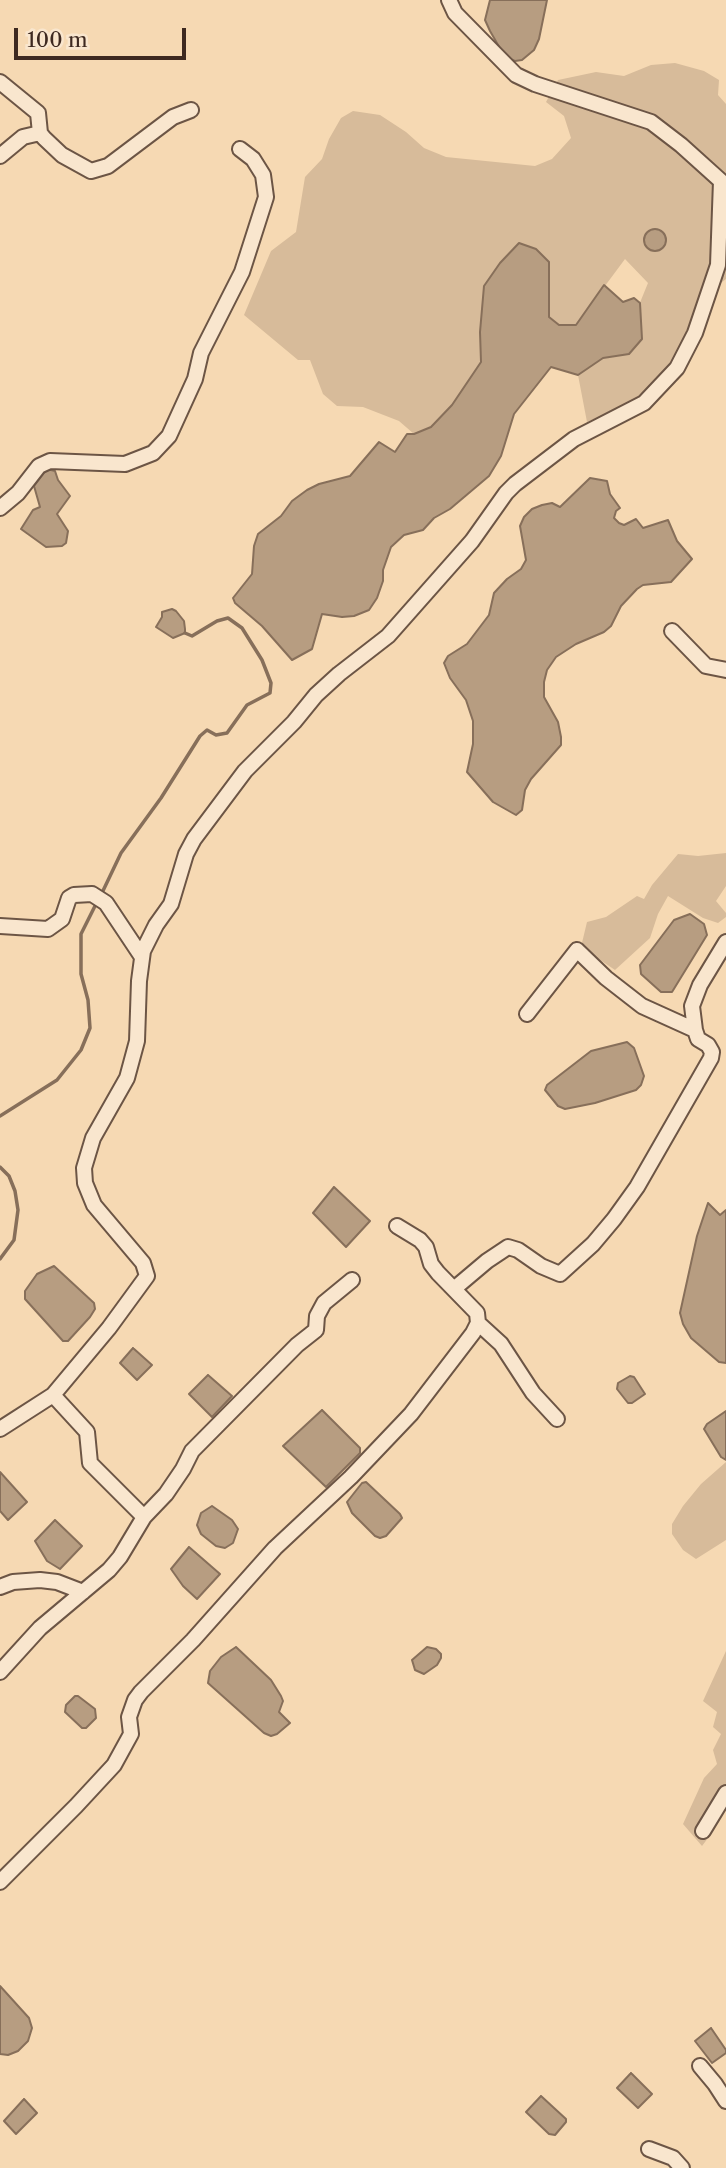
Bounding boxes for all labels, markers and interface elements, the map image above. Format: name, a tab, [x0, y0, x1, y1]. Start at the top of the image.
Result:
scale bar	[18, 14, 189, 58]
text: 100 m	[27, 27, 88, 52]

